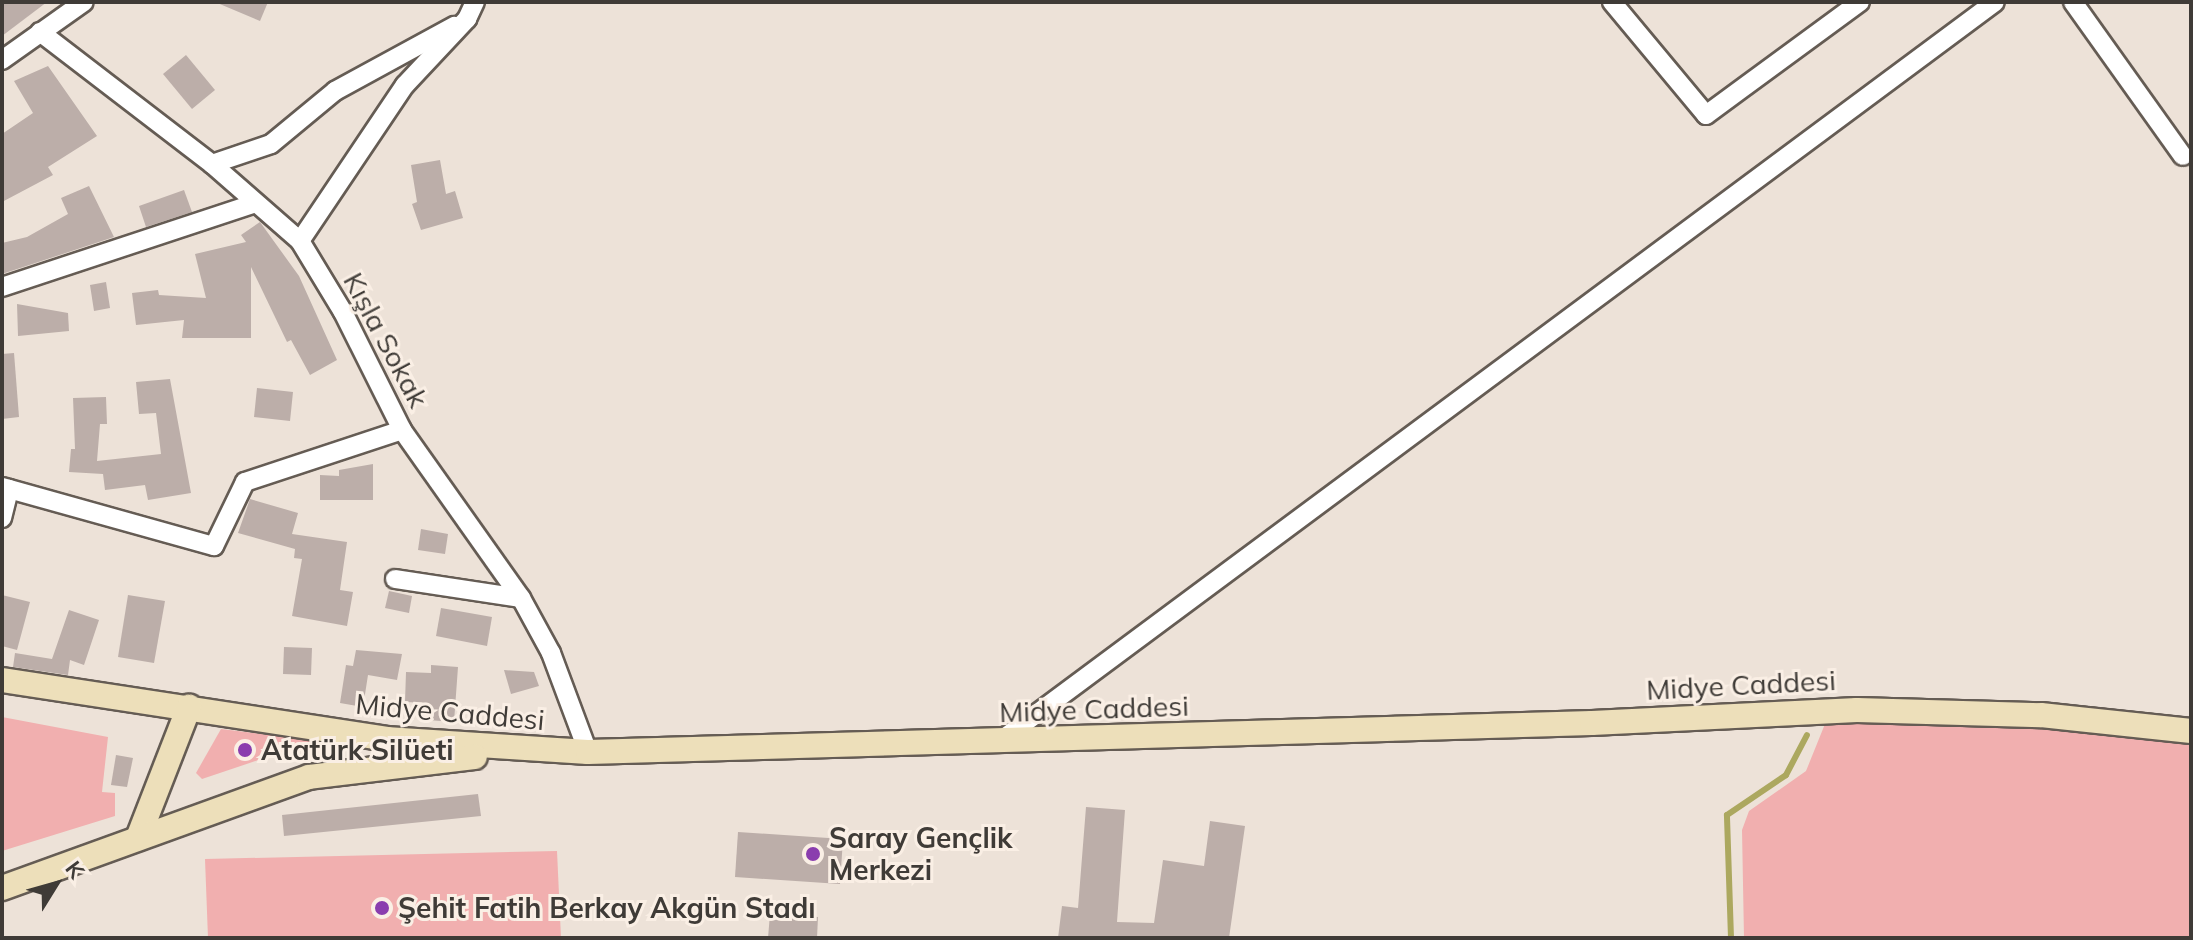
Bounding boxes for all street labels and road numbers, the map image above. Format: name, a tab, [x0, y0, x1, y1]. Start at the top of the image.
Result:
street label: Kışla Sokak	[336, 267, 436, 413]
street label: Midye Caddesi	[1645, 663, 1837, 707]
street label: Midye Caddesi	[354, 687, 546, 737]
street label: Midye Caddesi	[999, 689, 1189, 729]

